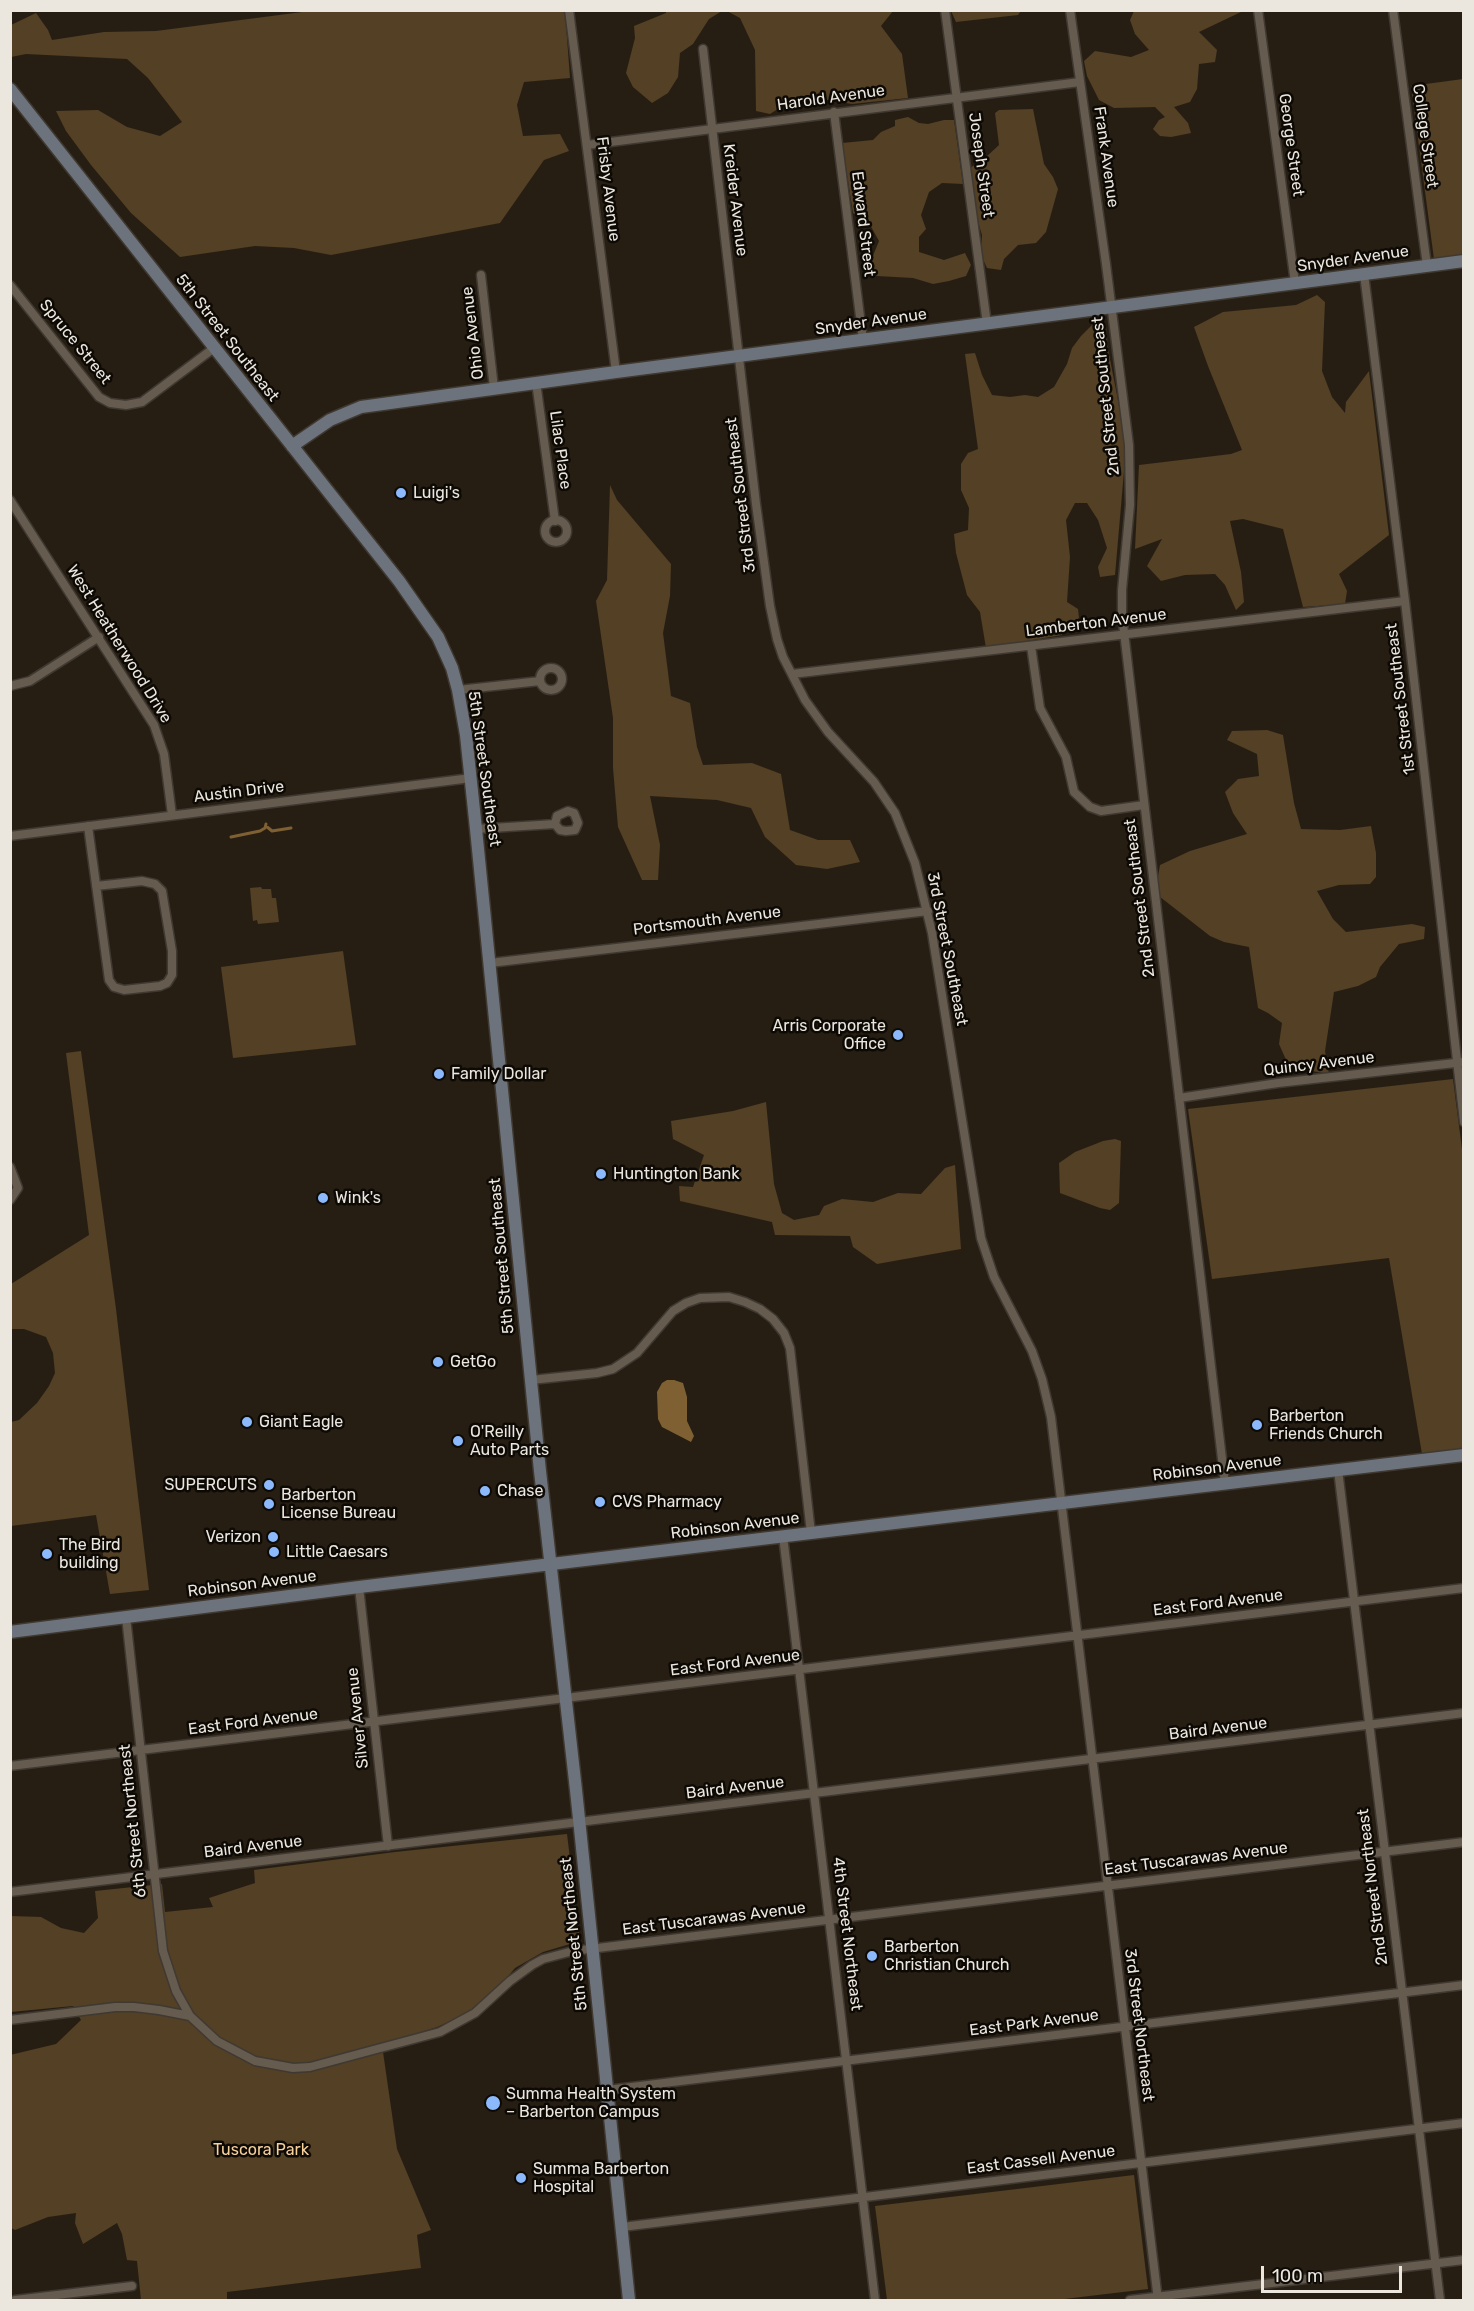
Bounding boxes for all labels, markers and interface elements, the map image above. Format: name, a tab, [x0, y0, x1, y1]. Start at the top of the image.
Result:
street label: Harold Avenue	[776, 81, 886, 115]
street label: College Street	[1408, 83, 1442, 189]
street label: George Street	[1274, 92, 1308, 198]
street label: Frank Avenue	[1089, 105, 1123, 209]
street label: Joseph Street	[964, 111, 998, 219]
street label: Frisby Avenue	[592, 136, 624, 242]
street label: Kreider Avenue	[719, 143, 751, 257]
street label: Edward Street	[847, 170, 879, 278]
street label: Snyder Avenue	[1296, 242, 1410, 276]
street label: 5th Street Southeast	[171, 270, 283, 406]
street label: Ohio Avenue	[458, 285, 488, 381]
street label: Spruce Street	[35, 296, 115, 388]
street label: Snyder Avenue	[814, 305, 928, 339]
street label: 2nd Street Southeast	[1088, 316, 1124, 476]
street label: Lilac Place	[545, 409, 575, 491]
street label: 3rd Street Southeast	[722, 416, 760, 574]
place label: Luigi's	[413, 483, 460, 503]
marker: Luigi's	[394, 486, 408, 500]
street label: West Heatherwood Drive	[62, 561, 176, 727]
street label: Lamberton Avenue	[1024, 605, 1168, 641]
street label: 1st Street Southeast	[1382, 622, 1420, 776]
street label: 5th Street Southeast	[464, 690, 504, 848]
street label: Austin Drive	[193, 777, 285, 807]
street label: 2nd Street Southeast	[1121, 818, 1159, 978]
street label: 3rd Street Southeast	[923, 871, 971, 1027]
street label: Portsmouth Avenue	[632, 902, 782, 940]
place label: Arris Corporate Office	[773, 1016, 886, 1054]
marker: Arris Corporate Office	[891, 1028, 905, 1042]
street label: Quincy Avenue	[1263, 1048, 1375, 1080]
place label: Family Dollar	[451, 1064, 546, 1084]
marker: Family Dollar	[432, 1067, 446, 1081]
place label: Huntington Bank	[613, 1164, 740, 1184]
marker: Huntington Bank	[594, 1167, 608, 1181]
street label: 5th Street Southeast	[486, 1177, 518, 1335]
place label: Wink's	[335, 1188, 381, 1208]
marker: Wink's	[316, 1191, 330, 1205]
place label: GetGo	[450, 1352, 496, 1372]
marker: GetGo	[431, 1355, 445, 1369]
place label: Barberton Friends Church	[1269, 1406, 1383, 1444]
place label: Giant Eagle	[259, 1412, 343, 1432]
marker: Giant Eagle	[240, 1415, 254, 1429]
marker: Barberton Friends Church	[1250, 1418, 1264, 1432]
place label: O'Reilly Auto Parts	[470, 1422, 549, 1460]
marker: O'Reilly Auto Parts	[451, 1434, 465, 1448]
street label: Robinson Avenue	[1151, 1451, 1283, 1485]
place label: SUPERCUTS	[164, 1475, 257, 1495]
marker: SUPERCUTS	[262, 1478, 276, 1492]
place label: Chase	[497, 1481, 543, 1501]
marker: Chase	[478, 1484, 492, 1498]
place label: Barberton License Bureau	[281, 1485, 396, 1523]
place label: CVS Pharmacy	[612, 1492, 722, 1512]
marker: CVS Pharmacy	[593, 1495, 607, 1509]
marker: Barberton License Bureau	[262, 1497, 276, 1511]
street label: Robinson Avenue	[669, 1509, 801, 1543]
place label: Verizon	[206, 1527, 261, 1547]
marker: Verizon	[266, 1530, 280, 1544]
place label: The Bird building	[59, 1535, 121, 1573]
place label: Little Caesars	[286, 1542, 388, 1562]
marker: Little Caesars	[267, 1545, 281, 1559]
marker: The Bird building	[40, 1547, 54, 1561]
street label: Robinson Avenue	[186, 1567, 318, 1601]
street label: East Ford Avenue	[1152, 1586, 1284, 1620]
street label: East Ford Avenue	[669, 1646, 801, 1680]
street label: Silver Avenue	[343, 1667, 373, 1769]
street label: East Ford Avenue	[187, 1705, 319, 1739]
street label: Baird Avenue	[1168, 1713, 1268, 1745]
street label: 6th Street Northeast	[115, 1743, 151, 1899]
street label: Baird Avenue	[685, 1772, 785, 1804]
street label: 2nd Street Northeast	[1354, 1808, 1392, 1966]
street label: Baird Avenue	[203, 1831, 303, 1863]
street label: East Tuscarawas Avenue	[1103, 1838, 1289, 1880]
street label: 5th Street Northeast	[556, 1856, 592, 2012]
street label: 4th Street Northeast	[828, 1856, 866, 2012]
street label: East Tuscarawas Avenue	[621, 1898, 807, 1940]
place label: Barberton Christian Church	[884, 1937, 1010, 1975]
street label: 3rd Street Northeast	[1120, 1948, 1158, 2102]
marker: Barberton Christian Church	[865, 1949, 879, 1963]
street label: East Park Avenue	[968, 2006, 1100, 2040]
place label: Summa Health System – Barberton Campus	[506, 2084, 676, 2122]
marker: Summa Health System – Barberton Campus	[484, 2094, 502, 2112]
park label: Tuscora Park	[213, 2140, 309, 2160]
street label: East Cassell Avenue	[966, 2141, 1116, 2179]
place label: Summa Barberton Hospital	[533, 2159, 669, 2197]
marker: Summa Barberton Hospital	[514, 2171, 528, 2185]
scale bar	[1264, 2254, 1405, 2292]
text: 100 m	[1272, 2265, 1323, 2287]

